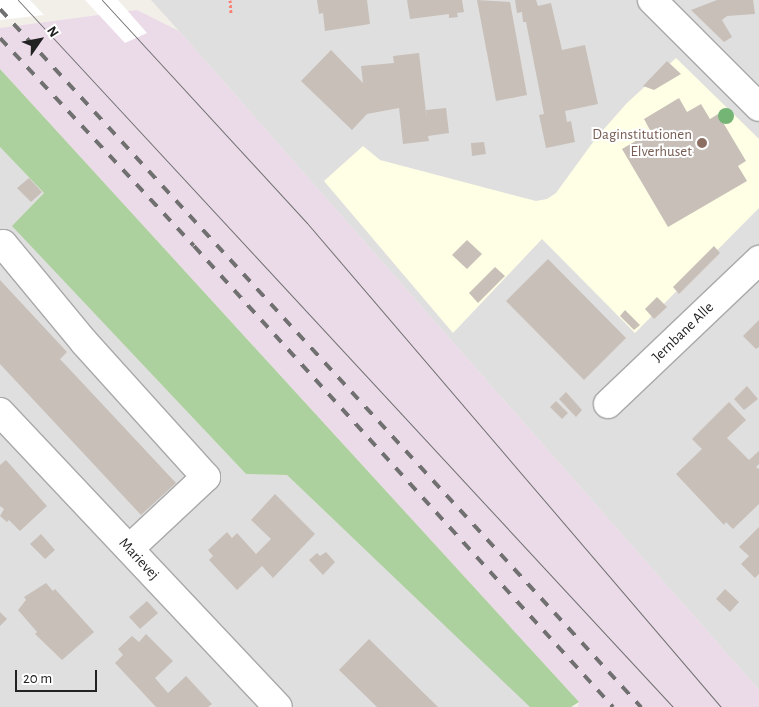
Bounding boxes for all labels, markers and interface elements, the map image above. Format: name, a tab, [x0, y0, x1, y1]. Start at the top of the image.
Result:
north arrow	[15, 15, 65, 65]
text: N	[44, 24, 61, 40]
place label: Daginstitutionen Elverhuset	[592, 125, 692, 160]
marker: Daginstitutionen Elverhuset	[696, 137, 708, 149]
street label: Jernbane Alle	[649, 298, 717, 366]
street label: Marievej	[115, 534, 163, 584]
scale bar	[18, 660, 100, 692]
text: 20 m	[23, 671, 52, 686]

